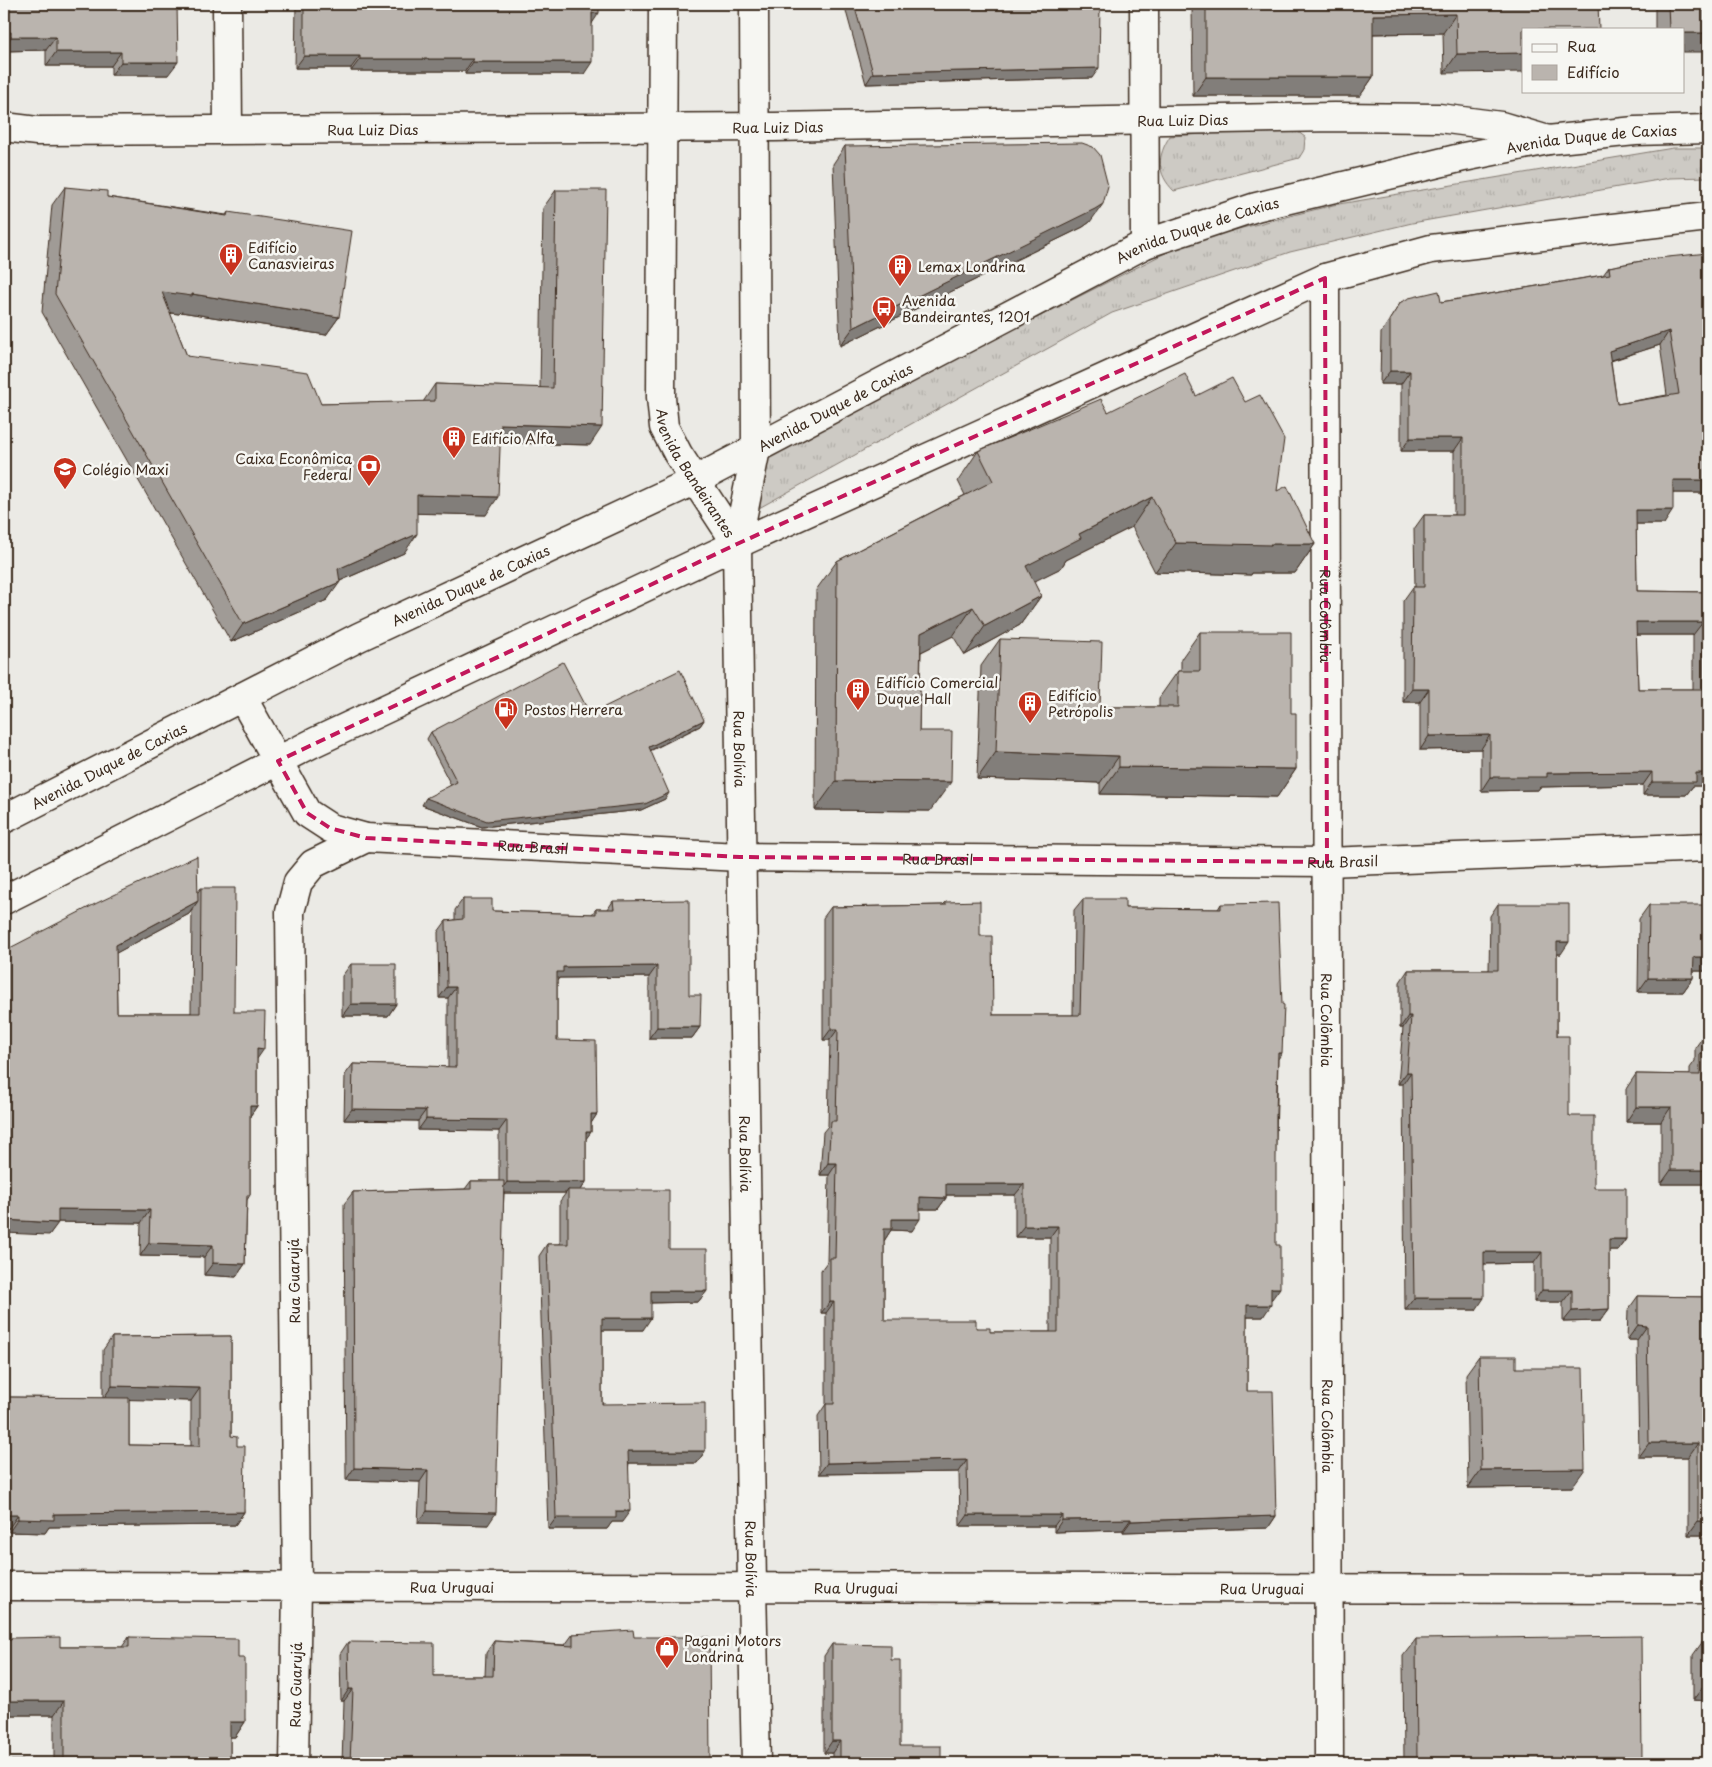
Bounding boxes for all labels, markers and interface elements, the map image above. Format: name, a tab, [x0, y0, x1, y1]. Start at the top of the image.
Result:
legend	[1522, 28, 1684, 92]
text: Rua	[1567, 34, 1596, 57]
text: Edifício	[1567, 60, 1620, 83]
street label: Rua Luiz Dias	[1137, 108, 1228, 131]
street label: Rua Luiz Dias	[732, 116, 824, 138]
street label: Rua Luiz Dias	[327, 118, 418, 140]
street label: Avenida Duque de Caxias	[1504, 119, 1677, 159]
street label: Avenida Duque de Caxias	[1112, 191, 1281, 268]
place label: Edifício Canasvieiras	[248, 237, 334, 274]
building icon: Edifício Canasvieiras	[218, 242, 244, 276]
building icon: Lemax Londrina	[887, 253, 913, 287]
place label: Lemax Londrina	[918, 256, 1025, 277]
place label: Avenida Bandeirantes, 1201	[902, 290, 1030, 327]
bus stop icon: Avenida Bandeirantes, 1201	[871, 295, 897, 329]
street label: Avenida Duque de Caxias	[754, 357, 916, 456]
street label: Avenida Bandeirantes	[652, 408, 740, 541]
building icon: Edifício Alfa	[441, 425, 467, 459]
place label: Edifício Alfa	[472, 428, 554, 449]
place label: Caixa Econômica Federal	[235, 448, 352, 485]
bank icon: Caixa Econômica Federal	[356, 453, 382, 487]
school or university icon: Colégio Maxi	[52, 456, 78, 490]
place label: Colégio Maxi	[82, 459, 169, 480]
street label: Avenida Duque de Caxias	[388, 539, 553, 631]
street label: Rua Colômbia	[1315, 569, 1337, 664]
place label: Edifício Comercial Duque Hall	[876, 672, 998, 709]
building icon: Edifício Comercial Duque Hall	[845, 677, 871, 711]
place label: Edifício Petrópolis	[1048, 685, 1113, 722]
building icon: Edifício Petrópolis	[1017, 690, 1043, 724]
fuel station icon: Postos Herrera	[493, 696, 519, 730]
place label: Postos Herrera	[524, 699, 623, 720]
street label: Rua Bolívia	[729, 710, 751, 788]
street label: Avenida Duque de Caxias	[28, 717, 190, 814]
street label: Rua Brasil	[497, 834, 569, 859]
street label: Rua Brasil	[902, 848, 973, 869]
street label: Rua Brasil	[1307, 849, 1379, 873]
street label: Rua Colômbia	[1316, 973, 1338, 1068]
street label: Rua Bolívia	[735, 1115, 757, 1193]
street label: Rua Guarujá	[283, 1238, 305, 1324]
street label: Rua Colômbia	[1317, 1379, 1339, 1474]
street label: Rua Bolívia	[741, 1520, 763, 1598]
street label: Rua Uruguai	[410, 1576, 494, 1597]
street label: Rua Uruguai	[814, 1577, 898, 1598]
street label: Rua Uruguai	[1220, 1578, 1304, 1599]
place label: Pagani Motors Londrina	[684, 1630, 781, 1667]
shop icon: Pagani Motors Londrina	[654, 1635, 680, 1669]
street label: Rua Guarujá	[284, 1642, 307, 1728]

